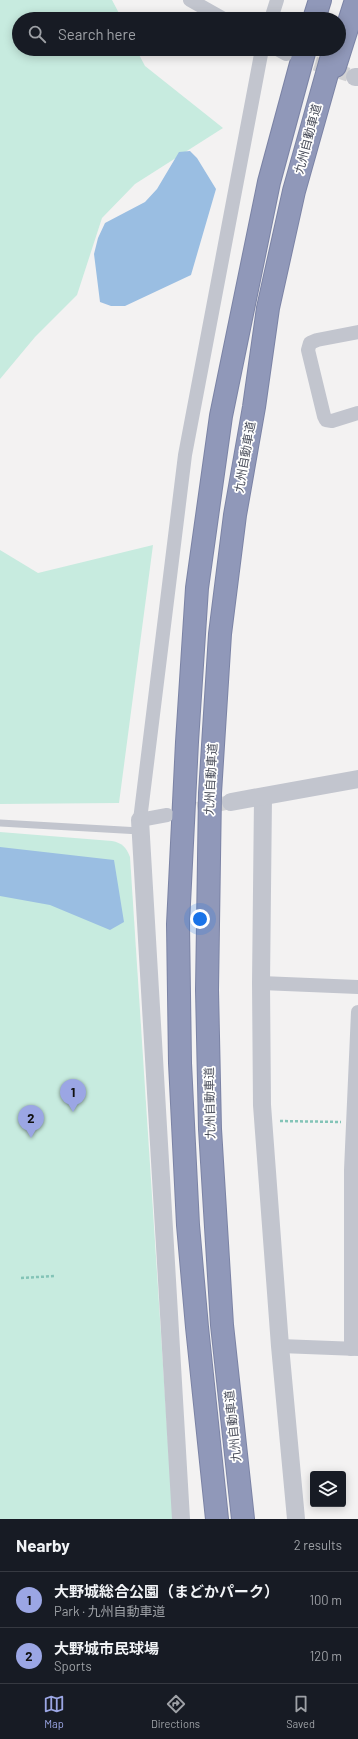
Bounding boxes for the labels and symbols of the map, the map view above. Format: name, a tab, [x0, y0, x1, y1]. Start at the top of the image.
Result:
street label: 九州自動車道	[291, 102, 323, 175]
street label: 九州自動車道	[231, 420, 257, 494]
street label: 九州自動車道	[201, 743, 219, 815]
your location	[190, 909, 210, 929]
street label: 九州自動車道	[201, 1067, 217, 1139]
pin: 1	[60, 1079, 86, 1112]
pin: 2	[18, 1105, 44, 1138]
street label: 九州自動車道	[221, 1390, 243, 1463]

